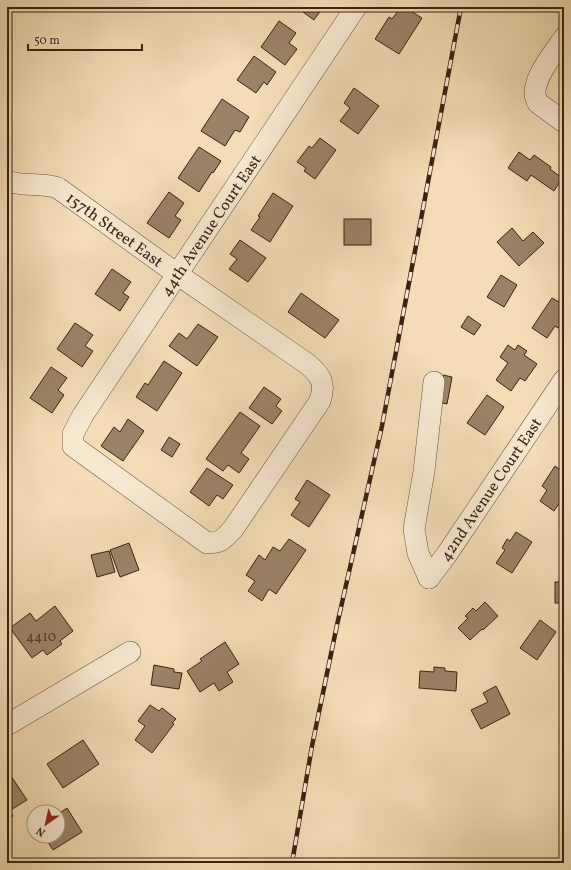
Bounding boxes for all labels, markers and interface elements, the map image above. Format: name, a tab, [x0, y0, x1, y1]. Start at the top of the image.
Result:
scale bar	[28, 26, 142, 52]
text: 50 m	[34, 33, 60, 49]
street label: 44th Avenue Court East	[156, 151, 268, 301]
street label: 157th Street East	[61, 188, 167, 274]
street label: 42nd Avenue Court East	[435, 414, 548, 566]
house number: 4410	[26, 628, 56, 647]
north arrow	[26, 804, 66, 844]
text: N	[34, 823, 49, 840]

